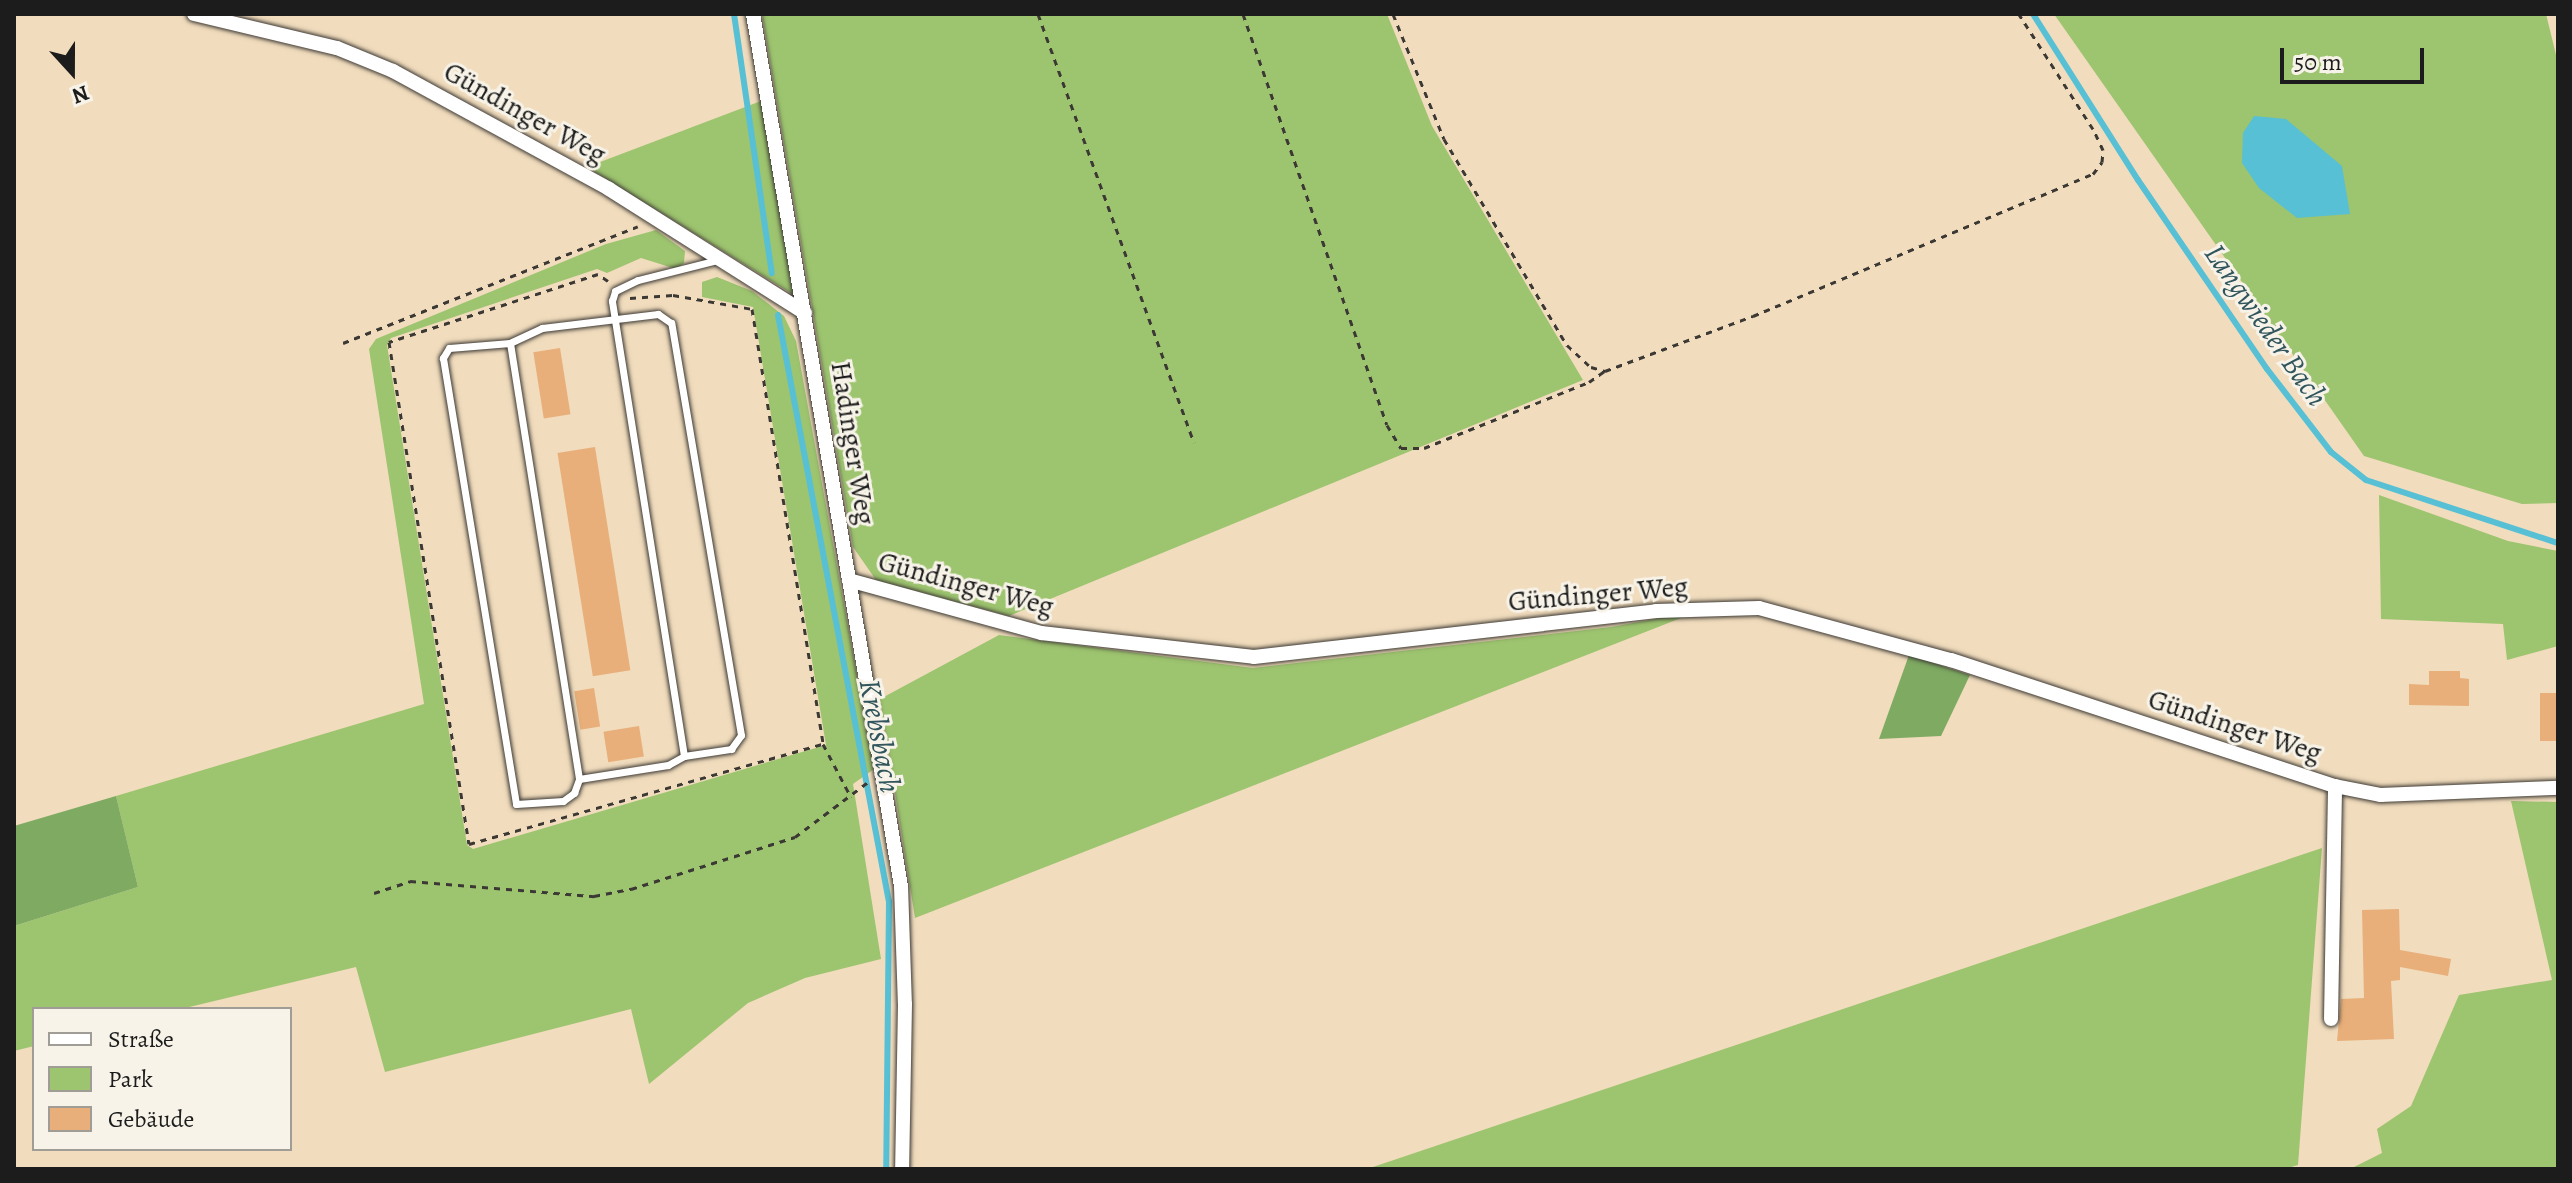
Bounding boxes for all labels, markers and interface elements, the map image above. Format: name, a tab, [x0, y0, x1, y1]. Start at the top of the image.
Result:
north arrow	[32, 32, 112, 112]
scale bar	[2284, 32, 2428, 82]
text: 50 m	[2294, 46, 2342, 78]
street label: Gündinger Weg	[438, 55, 612, 171]
text: N	[68, 78, 93, 111]
water label: Langwieder Bach	[2197, 237, 2335, 413]
street label: Hadinger Weg	[824, 359, 882, 527]
street label: Gündinger Weg	[875, 544, 1057, 624]
street label: Gündinger Weg	[1507, 569, 1689, 619]
water label: Krebsbach	[851, 676, 909, 796]
street label: Gündinger Weg	[2144, 682, 2326, 770]
legend	[32, 1007, 292, 1151]
text: Straße	[108, 1023, 174, 1055]
text: Park	[108, 1063, 153, 1095]
text: Gebäude	[108, 1103, 194, 1135]

